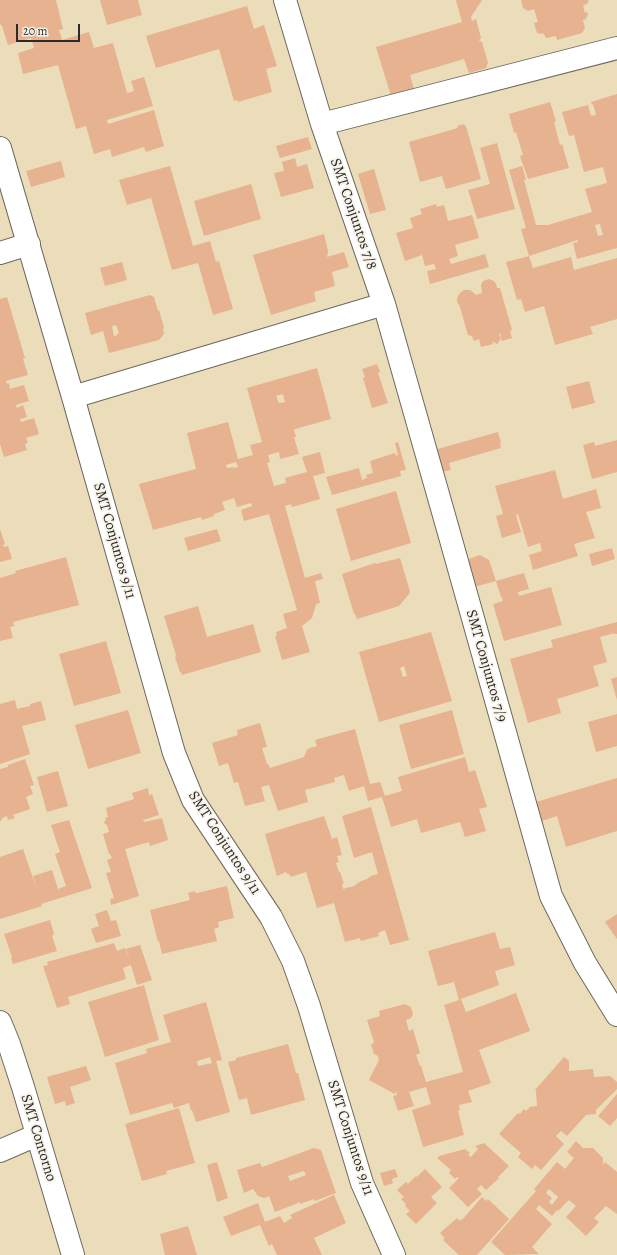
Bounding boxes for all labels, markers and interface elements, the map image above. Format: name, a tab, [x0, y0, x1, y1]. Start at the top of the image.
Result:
scale bar	[18, 16, 82, 42]
text: 20 m	[23, 23, 47, 39]
street label: SMT Conjuntos 7/8	[326, 156, 380, 272]
street label: SMT Conjuntos 9/11	[89, 481, 139, 601]
street label: SMT Conjuntos 7/9	[461, 608, 511, 724]
street label: SMT Conjuntos 9/11	[184, 788, 264, 898]
street label: SMT Conjuntos 9/11	[323, 1078, 377, 1198]
street label: SMT Contorno	[16, 1092, 60, 1184]

